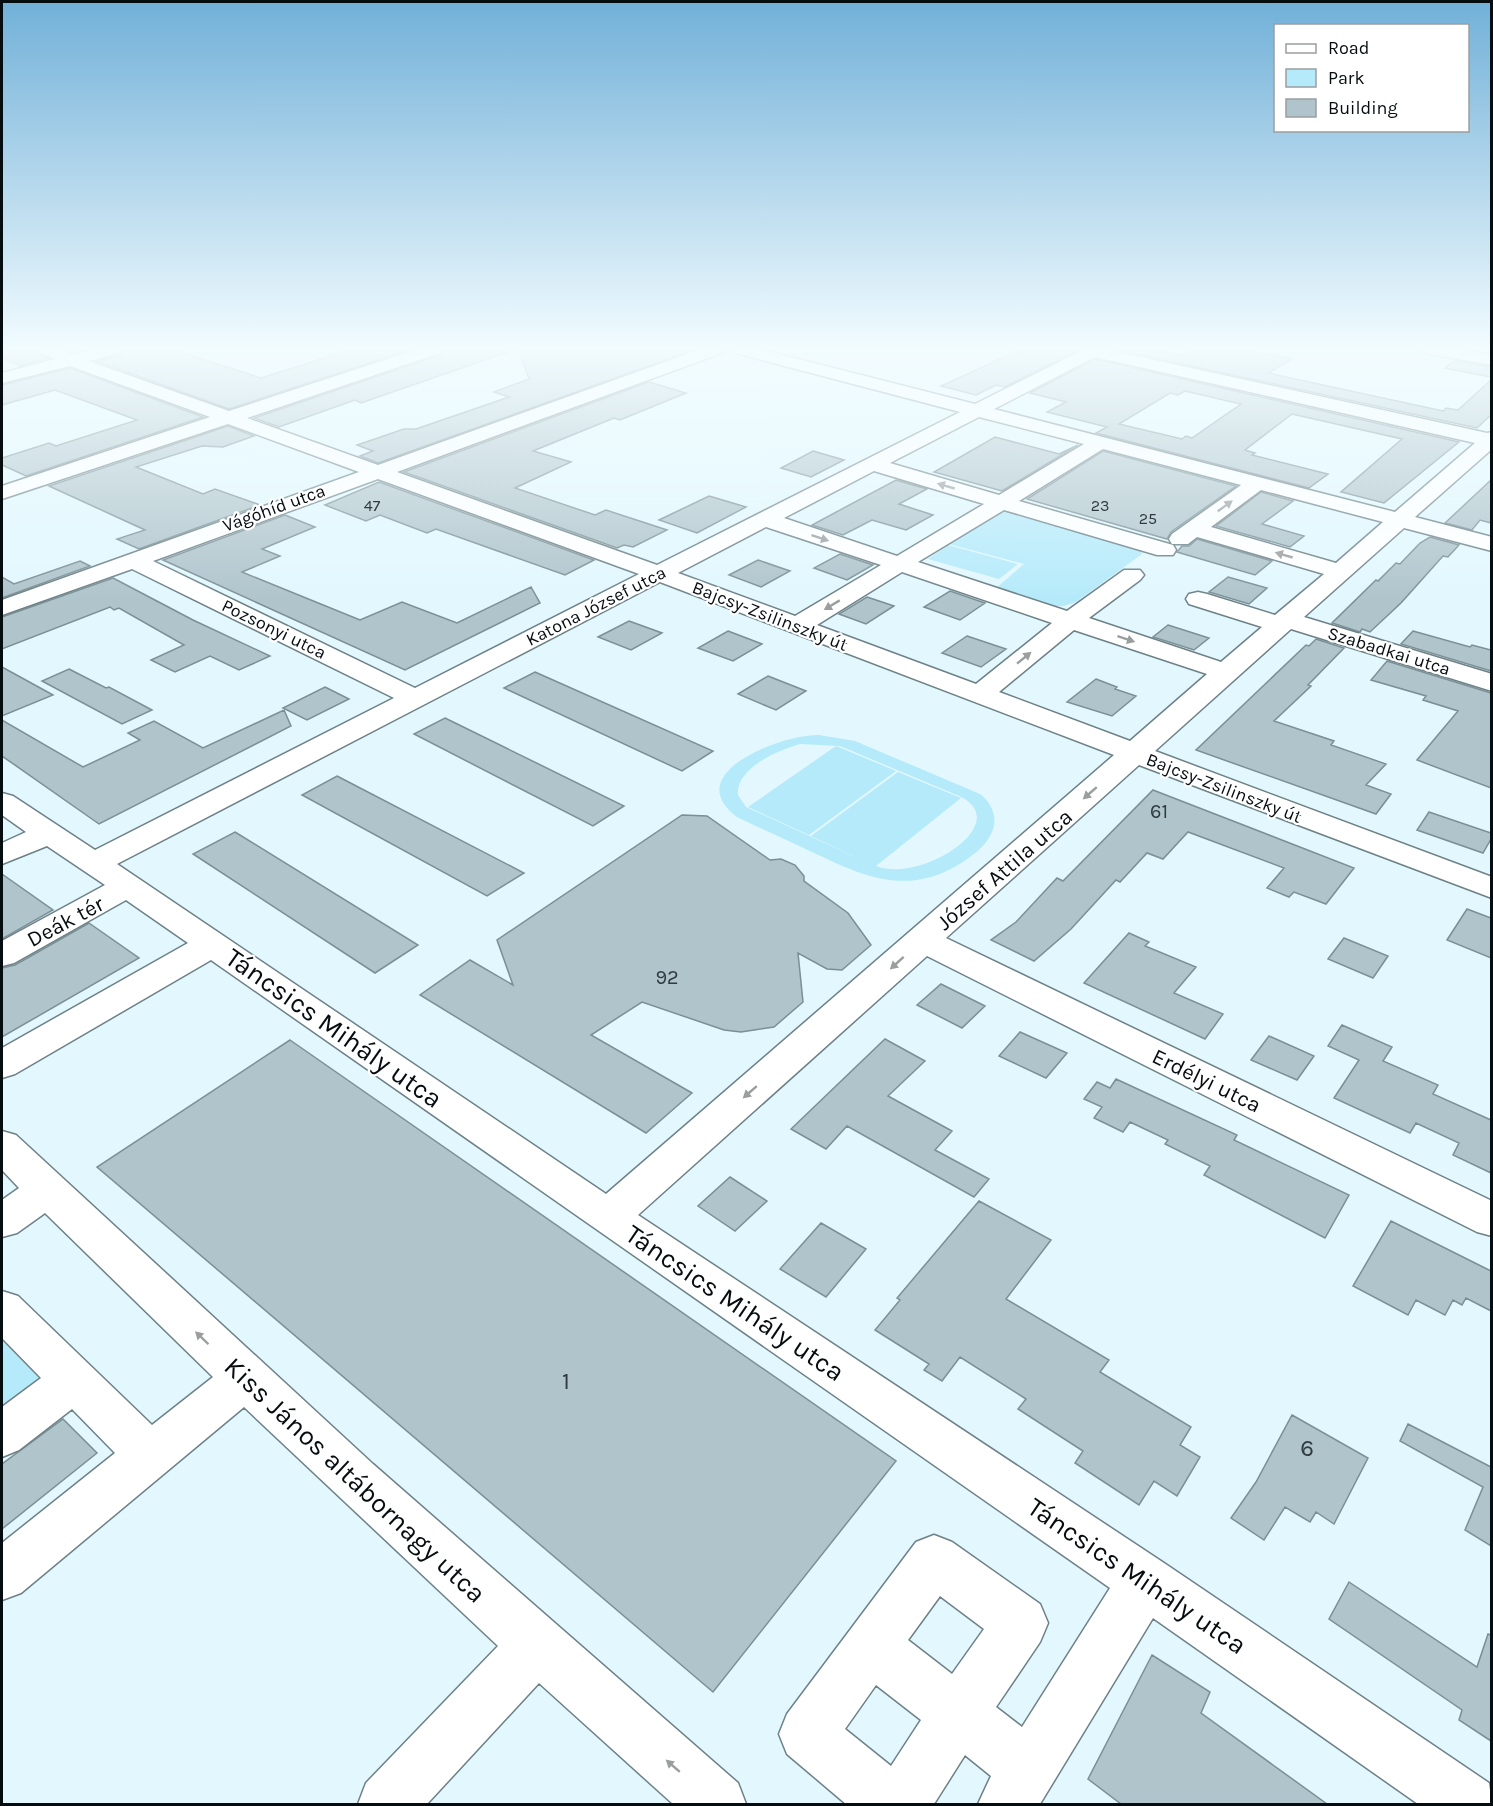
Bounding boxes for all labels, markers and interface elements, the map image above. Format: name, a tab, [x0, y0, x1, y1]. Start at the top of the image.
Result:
legend	[1274, 24, 1469, 132]
text: Road	[1328, 37, 1369, 59]
text: Park	[1328, 67, 1365, 89]
text: Building	[1328, 97, 1398, 119]
street label: Vágóhíd utca	[220, 479, 328, 537]
one-way arrow	[937, 481, 955, 490]
house number: 47	[364, 496, 381, 515]
house number: 23	[1091, 496, 1109, 515]
one-way arrow	[1217, 500, 1233, 512]
house number: 25	[1139, 509, 1157, 528]
one-way arrow	[811, 533, 829, 543]
one-way arrow	[1275, 550, 1293, 559]
street label: Katona József utca	[522, 561, 670, 651]
street label: Bajcsy-Zsilinszky út	[689, 576, 851, 656]
street label: Pozsonyi utca	[218, 594, 330, 664]
one-way arrow	[824, 600, 840, 611]
street label: Szabadkai utca	[1325, 622, 1453, 680]
one-way arrow	[1117, 634, 1135, 644]
one-way arrow	[1016, 652, 1031, 665]
street label: Bajcsy-Zsilinszky út	[1143, 748, 1305, 828]
one-way arrow	[1083, 786, 1098, 799]
house number: 61	[1150, 800, 1168, 823]
street label: József Attila utca	[932, 804, 1078, 936]
street label: Deák tér	[23, 891, 108, 953]
street label: Táncsics Mihály utca	[220, 941, 448, 1115]
one-way arrow	[889, 956, 904, 970]
house number: 92	[655, 966, 679, 989]
street label: Erdélyi utca	[1148, 1043, 1265, 1118]
one-way arrow	[743, 1085, 758, 1098]
street label: Táncsics Mihály utca	[620, 1218, 850, 1388]
one-way arrow	[195, 1332, 209, 1346]
street label: Kiss János altábornagy utca	[218, 1350, 492, 1610]
house number: 1	[562, 1367, 570, 1395]
house number: 6	[1300, 1434, 1314, 1462]
street label: Táncsics Mihály utca	[1022, 1491, 1252, 1661]
one-way arrow	[666, 1760, 681, 1773]

